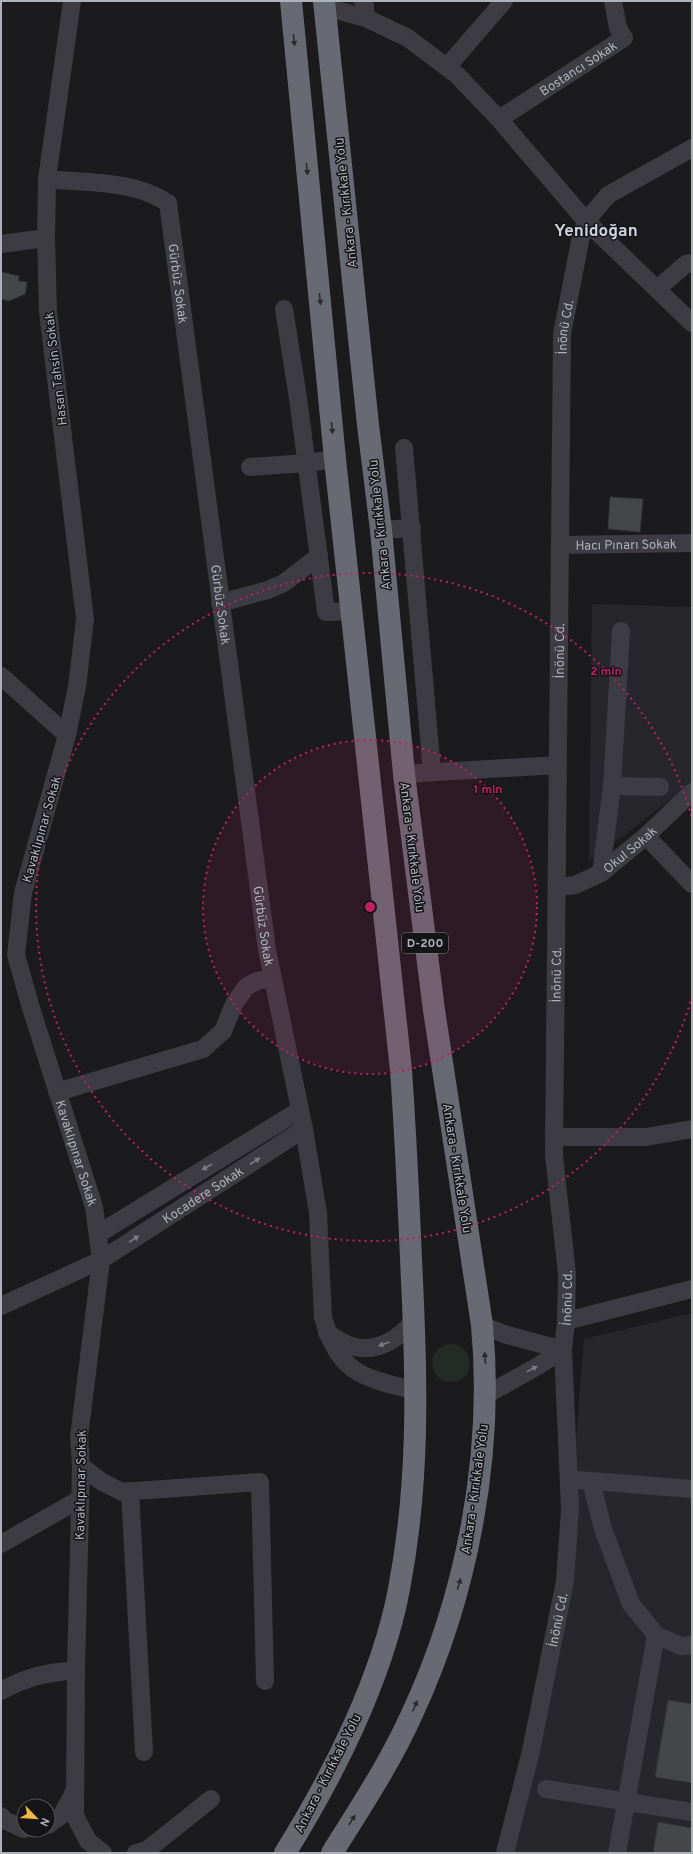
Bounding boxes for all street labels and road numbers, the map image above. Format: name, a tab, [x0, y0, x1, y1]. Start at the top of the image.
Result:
street label: Bostancı Sokak	[537, 39, 621, 101]
street label: Ankara - Kırıkkale Yolu	[332, 137, 362, 269]
street label: Gürbüz Sokak	[163, 243, 190, 325]
street label: İnönü Cd.	[554, 299, 578, 355]
street label: Hasan Tahsin Sokak	[42, 311, 72, 426]
street label: Ankara - Kırıkkale Yolu	[366, 459, 396, 591]
street label: Hacı Pınarı Sokak	[575, 537, 677, 555]
street label: Gürbüz Sokak	[206, 564, 233, 646]
street label: İnönü Cd.	[551, 623, 569, 678]
street label: Kavaklıpınar Sokak	[20, 774, 66, 885]
street label: Ankara - Kırıkkale Yolu	[395, 781, 427, 913]
street label: Okul Sokak	[601, 824, 661, 878]
street label: Gürbüz Sokak	[249, 885, 276, 968]
road number: D-200	[402, 933, 448, 953]
street label: İnönü Cd.	[547, 947, 566, 1002]
street label: Kavaklıpınar Sokak	[51, 1098, 99, 1209]
street label: Ankara - Kırıkkale Yolu	[438, 1102, 474, 1234]
street label: Kocadere Sokak	[160, 1164, 247, 1228]
street label: İnönü Cd.	[558, 1269, 577, 1327]
street label: Ankara - Kırıkkale Yolu	[459, 1423, 493, 1555]
street label: Kavaklıpınar Sokak	[73, 1430, 91, 1540]
street label: İnönü Cd.	[544, 1592, 572, 1649]
street label: Ankara - Kırıkkale Yolu	[292, 1712, 366, 1836]

